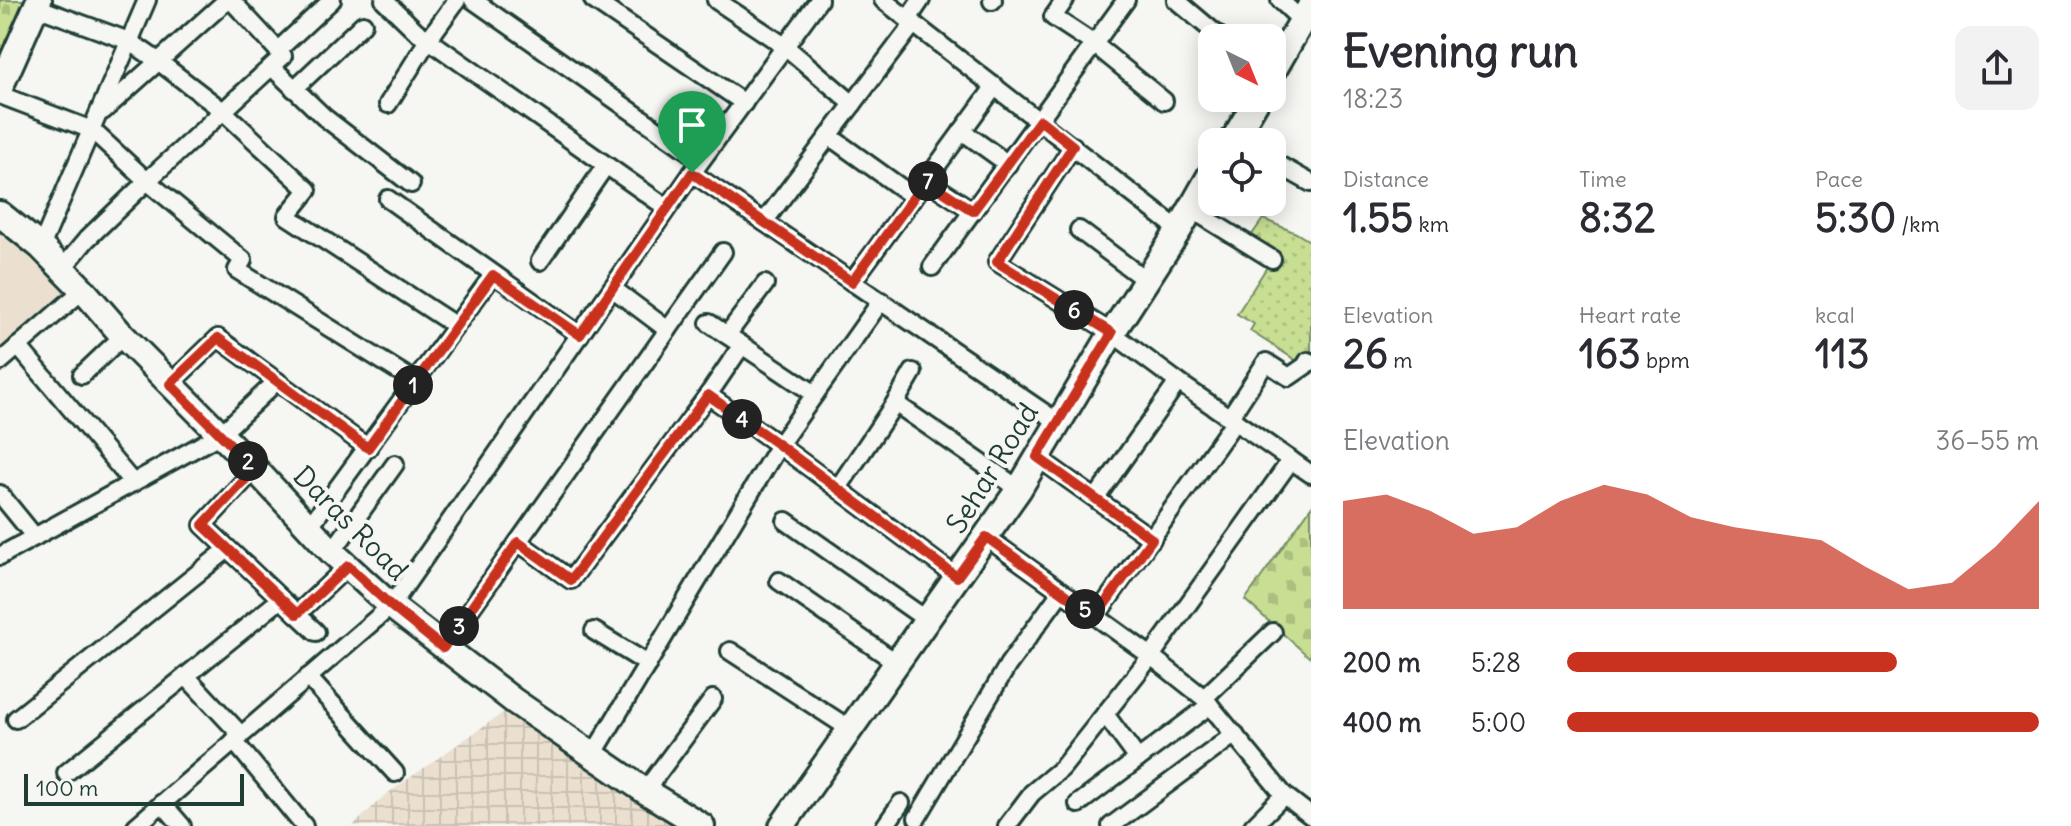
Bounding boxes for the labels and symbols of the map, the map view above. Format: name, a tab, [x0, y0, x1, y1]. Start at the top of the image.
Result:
north arrow	[1198, 24, 1286, 112]
pin	[658, 91, 726, 173]
pin: 7	[908, 161, 948, 201]
pin: 6	[1054, 290, 1094, 330]
pin: 1	[393, 365, 433, 405]
street label: Sehar Road	[938, 396, 1046, 540]
pin: 4	[722, 399, 762, 439]
pin: 2	[228, 441, 268, 481]
street label: Daras Road	[286, 458, 416, 588]
pin: 5	[1065, 589, 1105, 629]
pin: 3	[439, 606, 479, 646]
scale bar	[24, 770, 244, 806]

